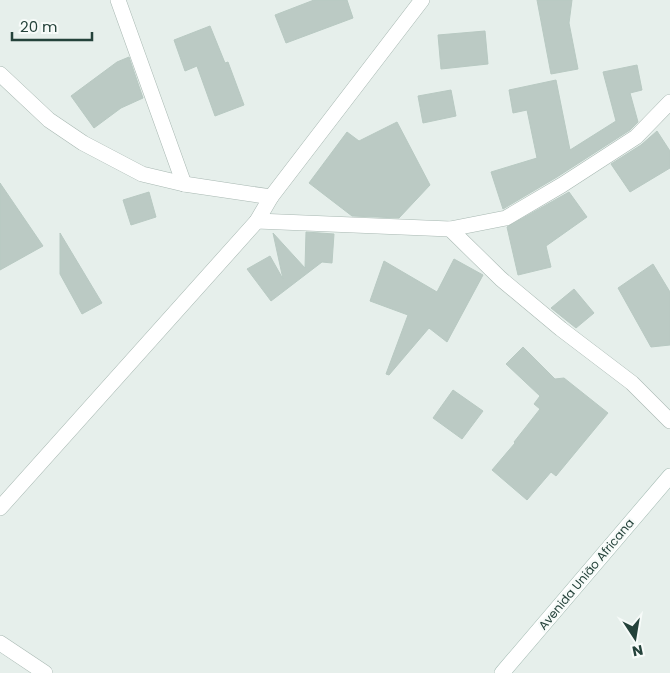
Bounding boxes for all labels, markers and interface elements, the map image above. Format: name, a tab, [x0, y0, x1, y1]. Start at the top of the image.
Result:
scale bar	[12, 10, 92, 42]
text: 20 m	[20, 16, 58, 37]
street label: Avenida União Africana	[534, 515, 638, 633]
north arrow	[610, 613, 660, 663]
text: N	[630, 640, 645, 662]

